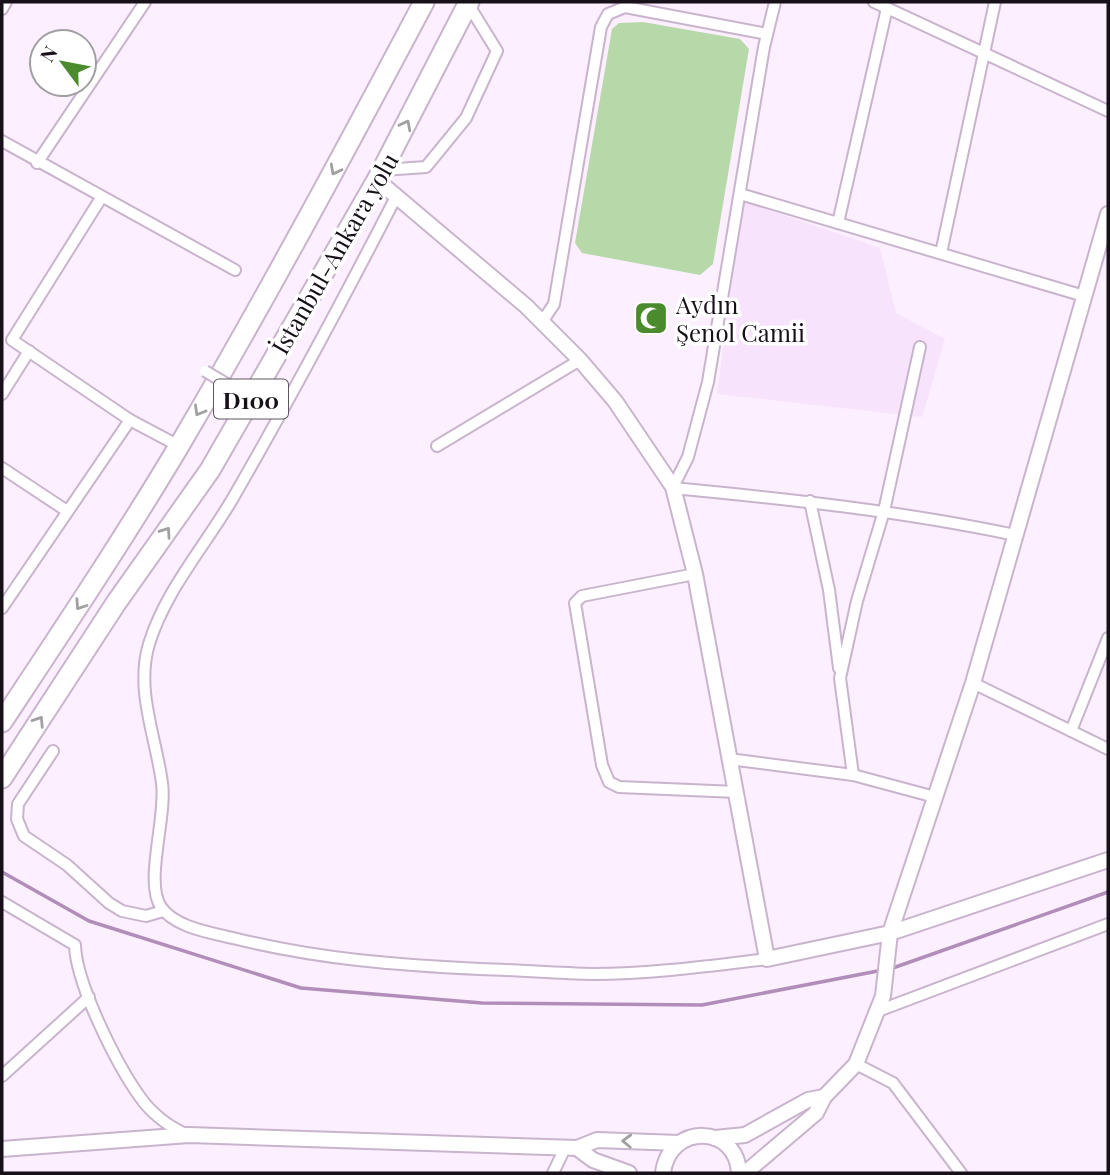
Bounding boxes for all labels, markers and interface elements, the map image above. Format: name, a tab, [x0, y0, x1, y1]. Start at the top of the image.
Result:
north arrow	[28, 28, 98, 98]
text: N	[33, 41, 63, 66]
one-way arrow	[397, 120, 411, 132]
street label: İstanbul-Ankara yolu	[263, 146, 405, 360]
one-way arrow	[329, 163, 343, 175]
place label: Aydın Şenol Camii	[675, 288, 805, 348]
mosque icon: Aydın Şenol Camii	[632, 299, 670, 337]
road number: D100	[214, 380, 288, 418]
one-way arrow	[194, 404, 207, 416]
one-way arrow	[158, 527, 170, 540]
one-way arrow	[75, 597, 88, 610]
one-way arrow	[31, 716, 43, 729]
one-way arrow	[622, 1134, 633, 1149]

